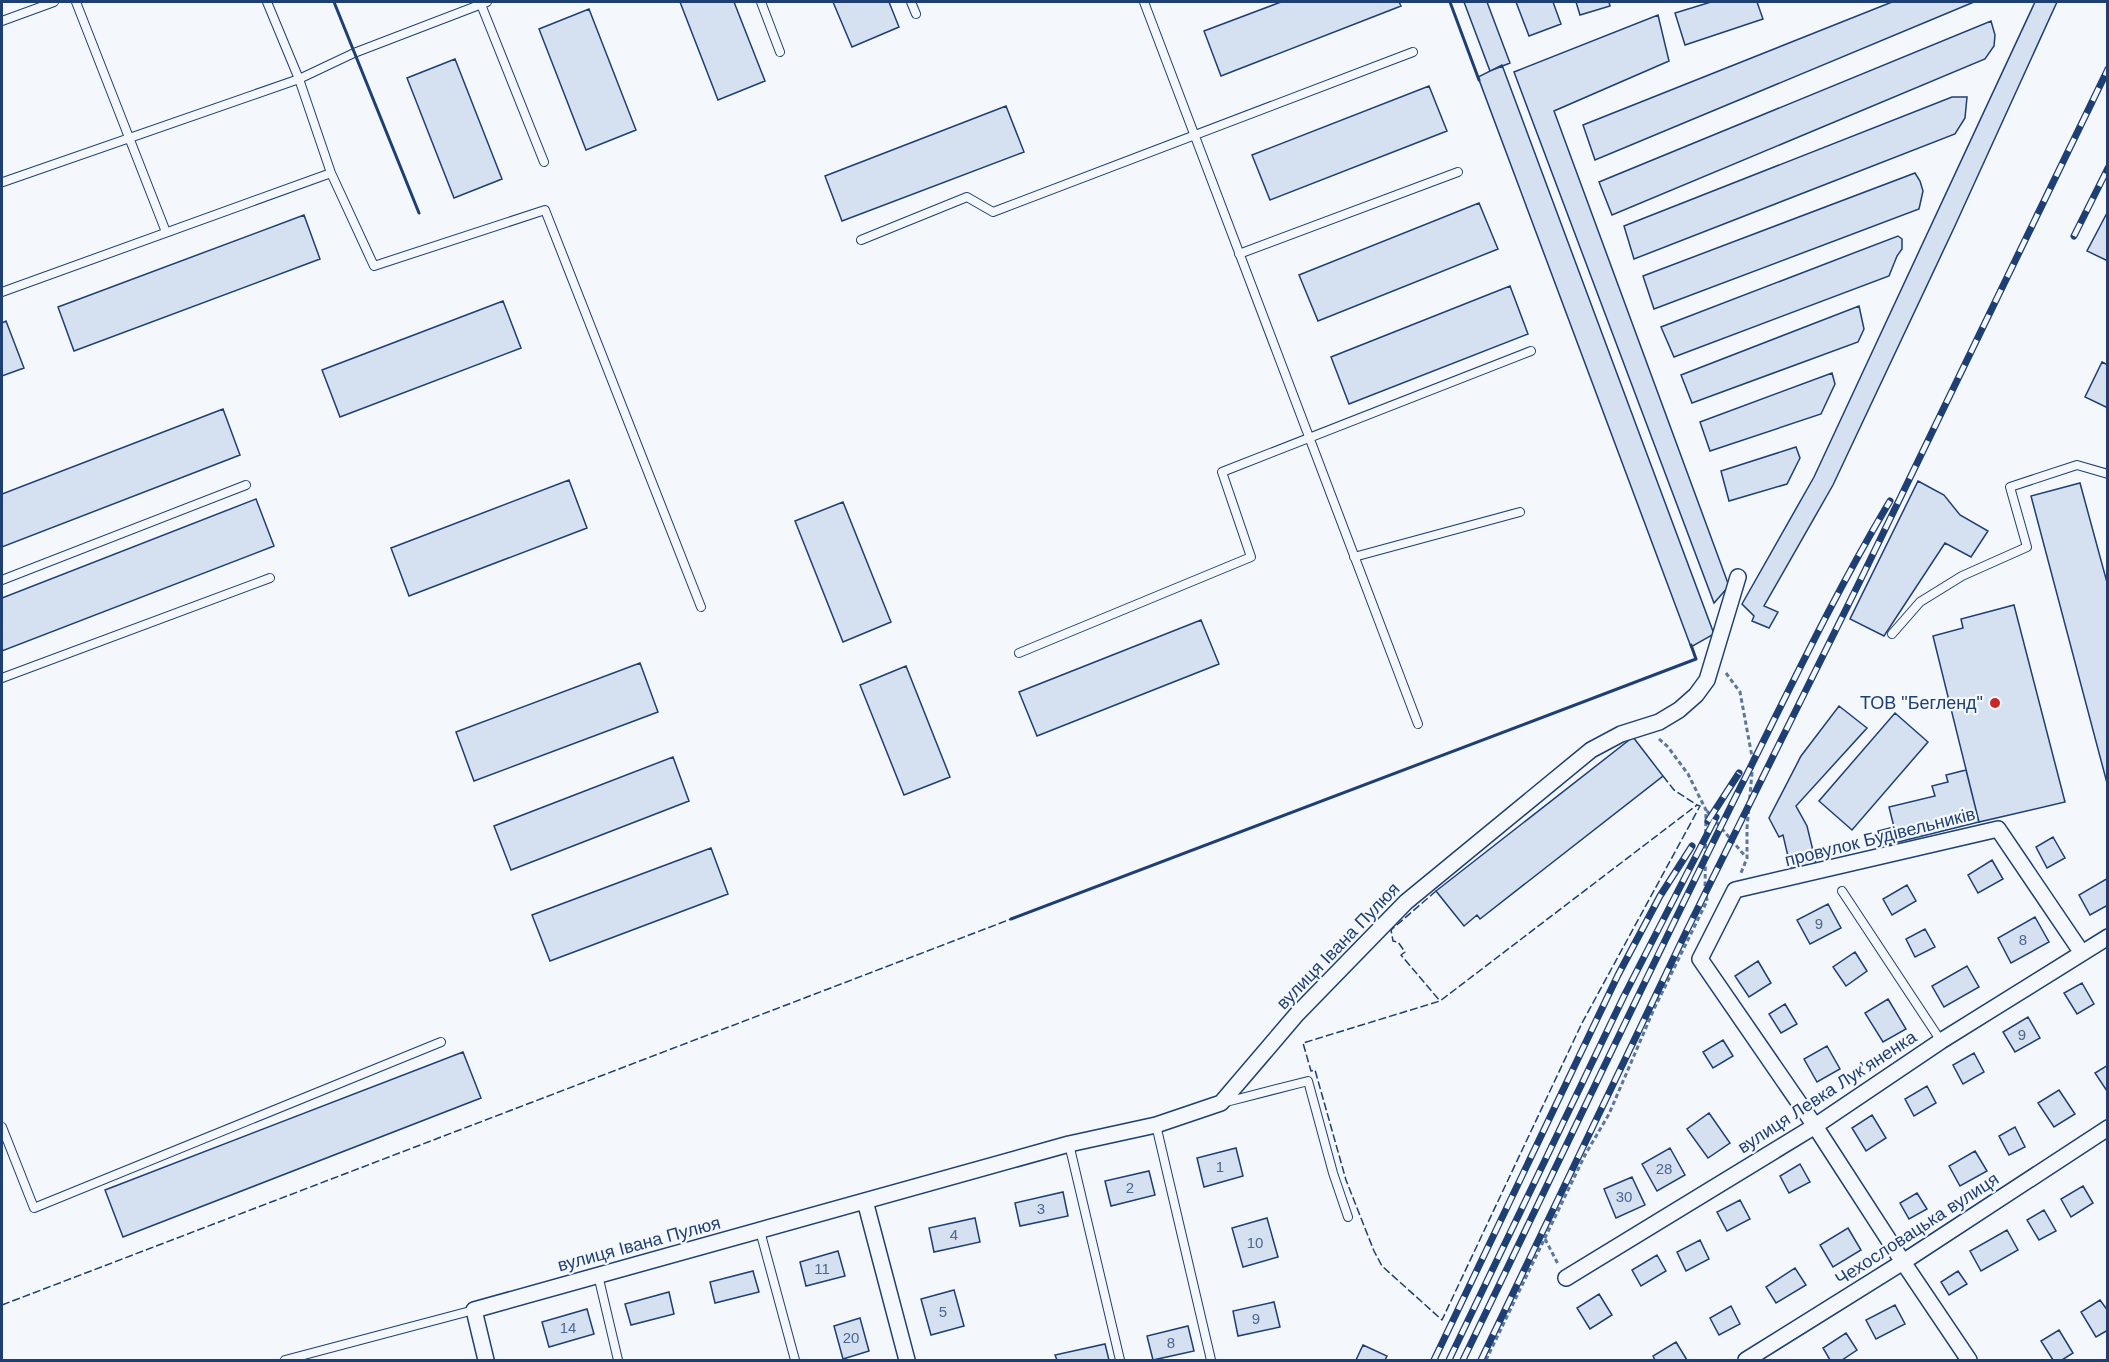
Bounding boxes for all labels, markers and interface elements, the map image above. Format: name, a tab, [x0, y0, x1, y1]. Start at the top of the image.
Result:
place label: ТОВ "Бегленд"	[1860, 693, 1983, 713]
marker: ТОВ "Бегленд"	[1988, 696, 2002, 710]
street label: провулок Будівельників	[1783, 804, 1977, 870]
street label: вулиця Івана Пулюя	[1272, 879, 1404, 1013]
house number: 9	[1815, 915, 1823, 932]
house number: 8	[2019, 931, 2027, 948]
street label: вулиця Левка Лукʼяненка	[1734, 1026, 1921, 1157]
house number: 9	[2018, 1026, 2026, 1043]
house number: 1	[1216, 1158, 1224, 1175]
house number: 28	[1656, 1160, 1672, 1177]
street label: Чехословацька вулиця	[1832, 1169, 2002, 1289]
house number: 2	[1126, 1179, 1134, 1196]
house number: 30	[1616, 1188, 1632, 1205]
house number: 3	[1037, 1200, 1045, 1217]
street label: вулиця Івана Пулюя	[555, 1213, 723, 1275]
house number: 4	[950, 1226, 958, 1243]
house number: 10	[1247, 1234, 1263, 1251]
house number: 11	[814, 1260, 830, 1277]
house number: 5	[939, 1303, 947, 1320]
house number: 9	[1252, 1310, 1260, 1327]
house number: 14	[560, 1319, 576, 1336]
house number: 20	[843, 1329, 859, 1346]
house number: 8	[1167, 1334, 1175, 1351]

